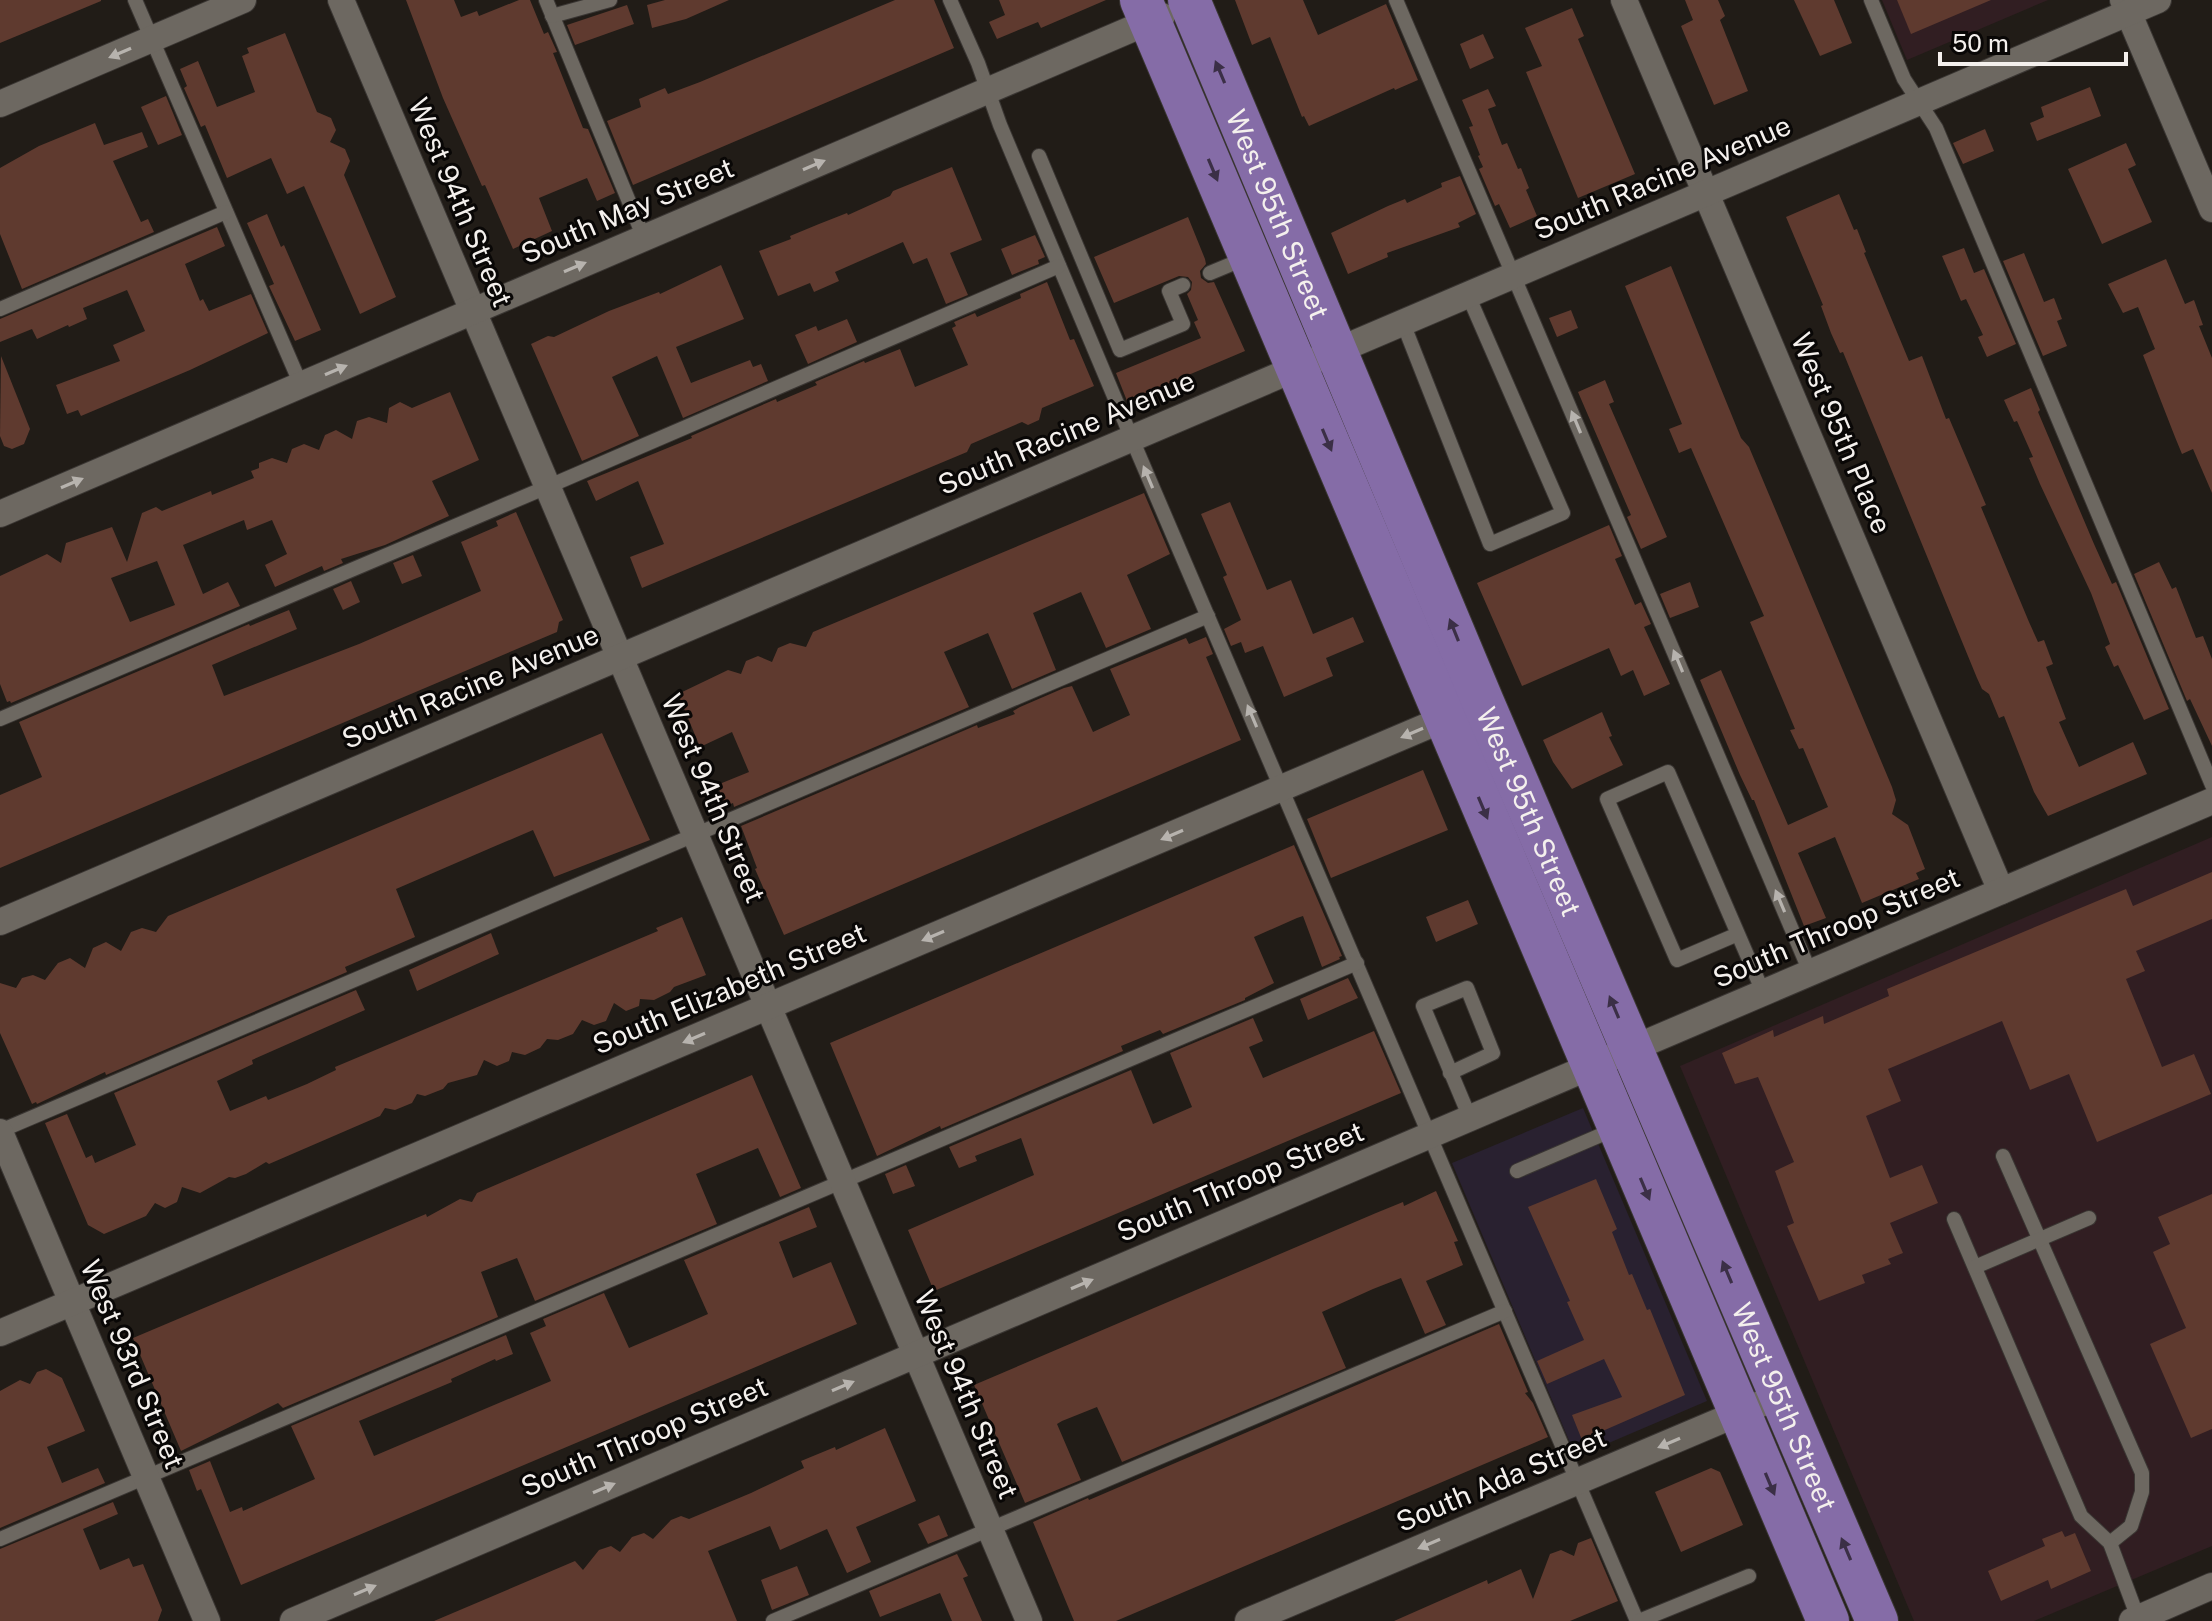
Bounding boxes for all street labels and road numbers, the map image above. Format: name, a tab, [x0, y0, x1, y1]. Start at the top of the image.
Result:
street label: West 94th Street	[402, 93, 520, 311]
street label: West 95th Street	[1220, 104, 1337, 324]
street label: South Racine Avenue	[1529, 108, 1795, 246]
street label: South May Street	[516, 150, 738, 270]
street label: West 95th Place	[1785, 328, 1899, 538]
street label: South Racine Avenue	[933, 363, 1199, 501]
street label: South Racine Avenue	[337, 617, 603, 755]
street label: West 94th Street	[655, 689, 773, 907]
street label: West 95th Street	[1471, 702, 1589, 921]
street label: South Throop Street	[1708, 860, 1964, 994]
street label: South Elizabeth Street	[587, 915, 871, 1061]
street label: South Throop Street	[1112, 1114, 1368, 1248]
street label: West 93rd Street	[74, 1255, 192, 1473]
street label: West 94th Street	[908, 1285, 1026, 1503]
street label: West 95th Street	[1726, 1297, 1844, 1516]
street label: South Throop Street	[516, 1369, 772, 1503]
street label: South Ada Street	[1391, 1420, 1611, 1538]

